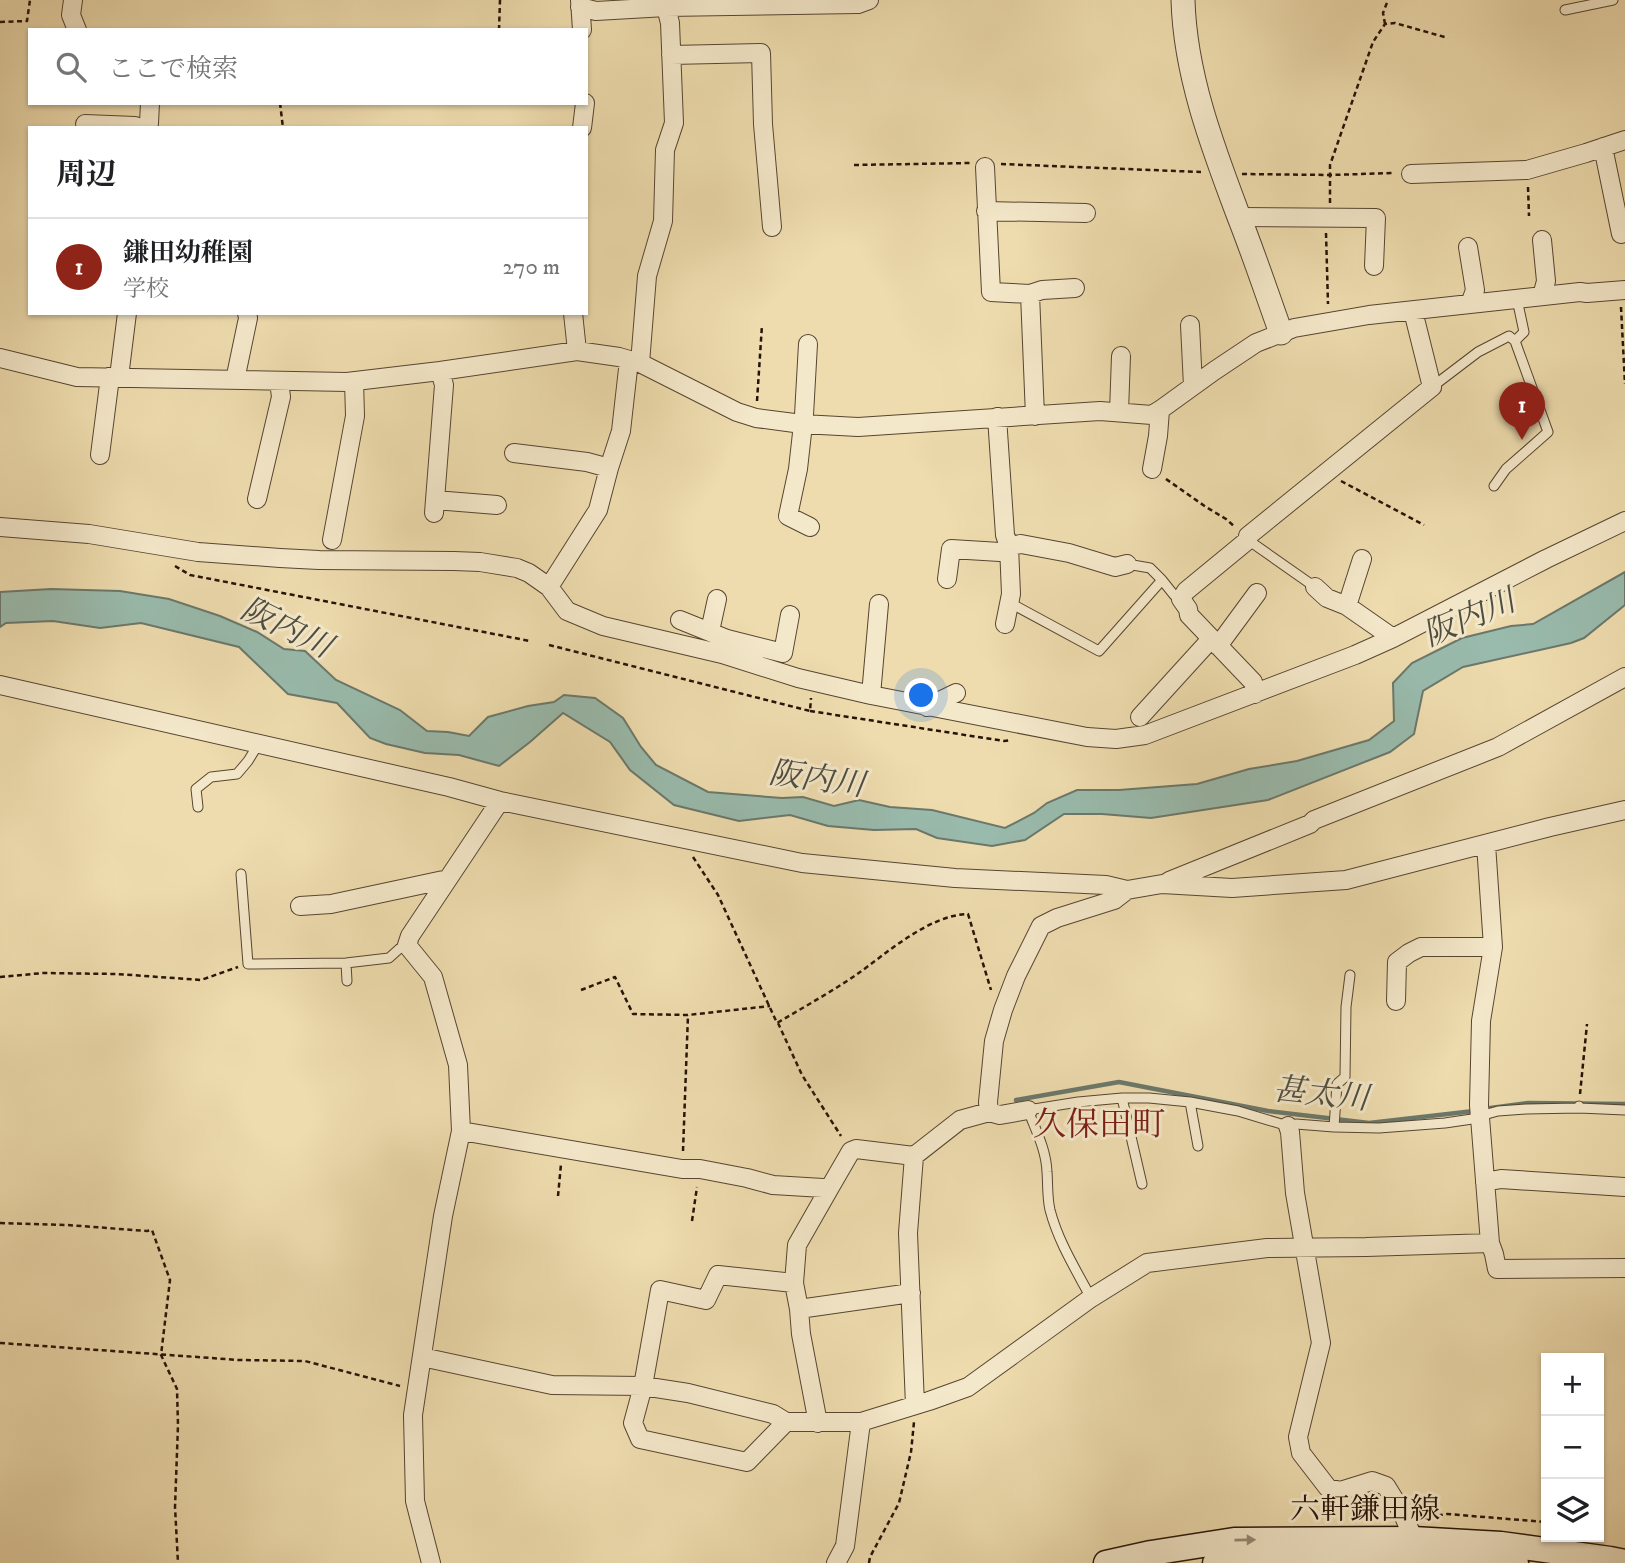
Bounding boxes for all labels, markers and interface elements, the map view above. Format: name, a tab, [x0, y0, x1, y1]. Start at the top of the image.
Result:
search box	[28, 28, 588, 105]
icon: search	[52, 48, 90, 86]
text: ここで検索	[108, 53, 238, 86]
text: 周辺	[56, 157, 116, 194]
text: 鎌田幼稚園	[123, 237, 253, 270]
text: 1	[75, 253, 83, 282]
text: 270 m	[503, 253, 560, 282]
text: 学校	[123, 275, 169, 304]
pin: 1	[1499, 382, 1545, 440]
water label: 阪内川	[1418, 581, 1525, 656]
water label: 阪内川	[234, 590, 341, 669]
your location	[904, 678, 938, 712]
water label: 阪内川	[766, 753, 870, 807]
water label: 甚太川	[1271, 1070, 1374, 1120]
district label: 久保田町	[1033, 1105, 1165, 1146]
map controls	[1541, 1353, 1604, 1542]
button: +	[1541, 1353, 1604, 1416]
button: −	[1541, 1416, 1604, 1479]
button: layers	[1541, 1479, 1604, 1542]
street label: 六軒鎌田線	[1290, 1492, 1440, 1529]
one-way arrow	[1235, 1534, 1257, 1546]

